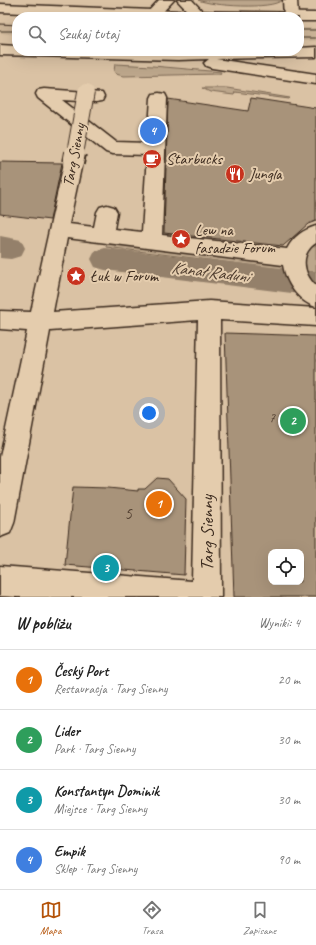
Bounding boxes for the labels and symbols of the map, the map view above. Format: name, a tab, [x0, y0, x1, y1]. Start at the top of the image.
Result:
pin: 4	[140, 116, 166, 146]
street label: Targ Sienny	[58, 120, 90, 188]
cafe icon: Starbucks	[141, 148, 163, 170]
place label: Starbucks	[166, 149, 224, 169]
restaurant icon: Jungla	[224, 163, 246, 185]
place label: Jungla	[248, 164, 283, 184]
place label: Lew na fasadzie Forum	[195, 220, 276, 258]
place icon: Lew na fasadzie Forum	[170, 228, 192, 250]
water label: Kanał Raduni	[170, 257, 255, 288]
place icon: Łuk w Forum	[65, 265, 87, 287]
place label: Łuk w Forum	[90, 266, 160, 286]
your location	[139, 403, 159, 423]
pin: 2	[280, 406, 306, 436]
house number: 7	[269, 409, 276, 426]
pin: 1	[146, 489, 172, 519]
street label: Targ Sienny	[195, 493, 219, 571]
house number: 5	[124, 503, 133, 524]
pin: 3	[93, 553, 119, 583]

